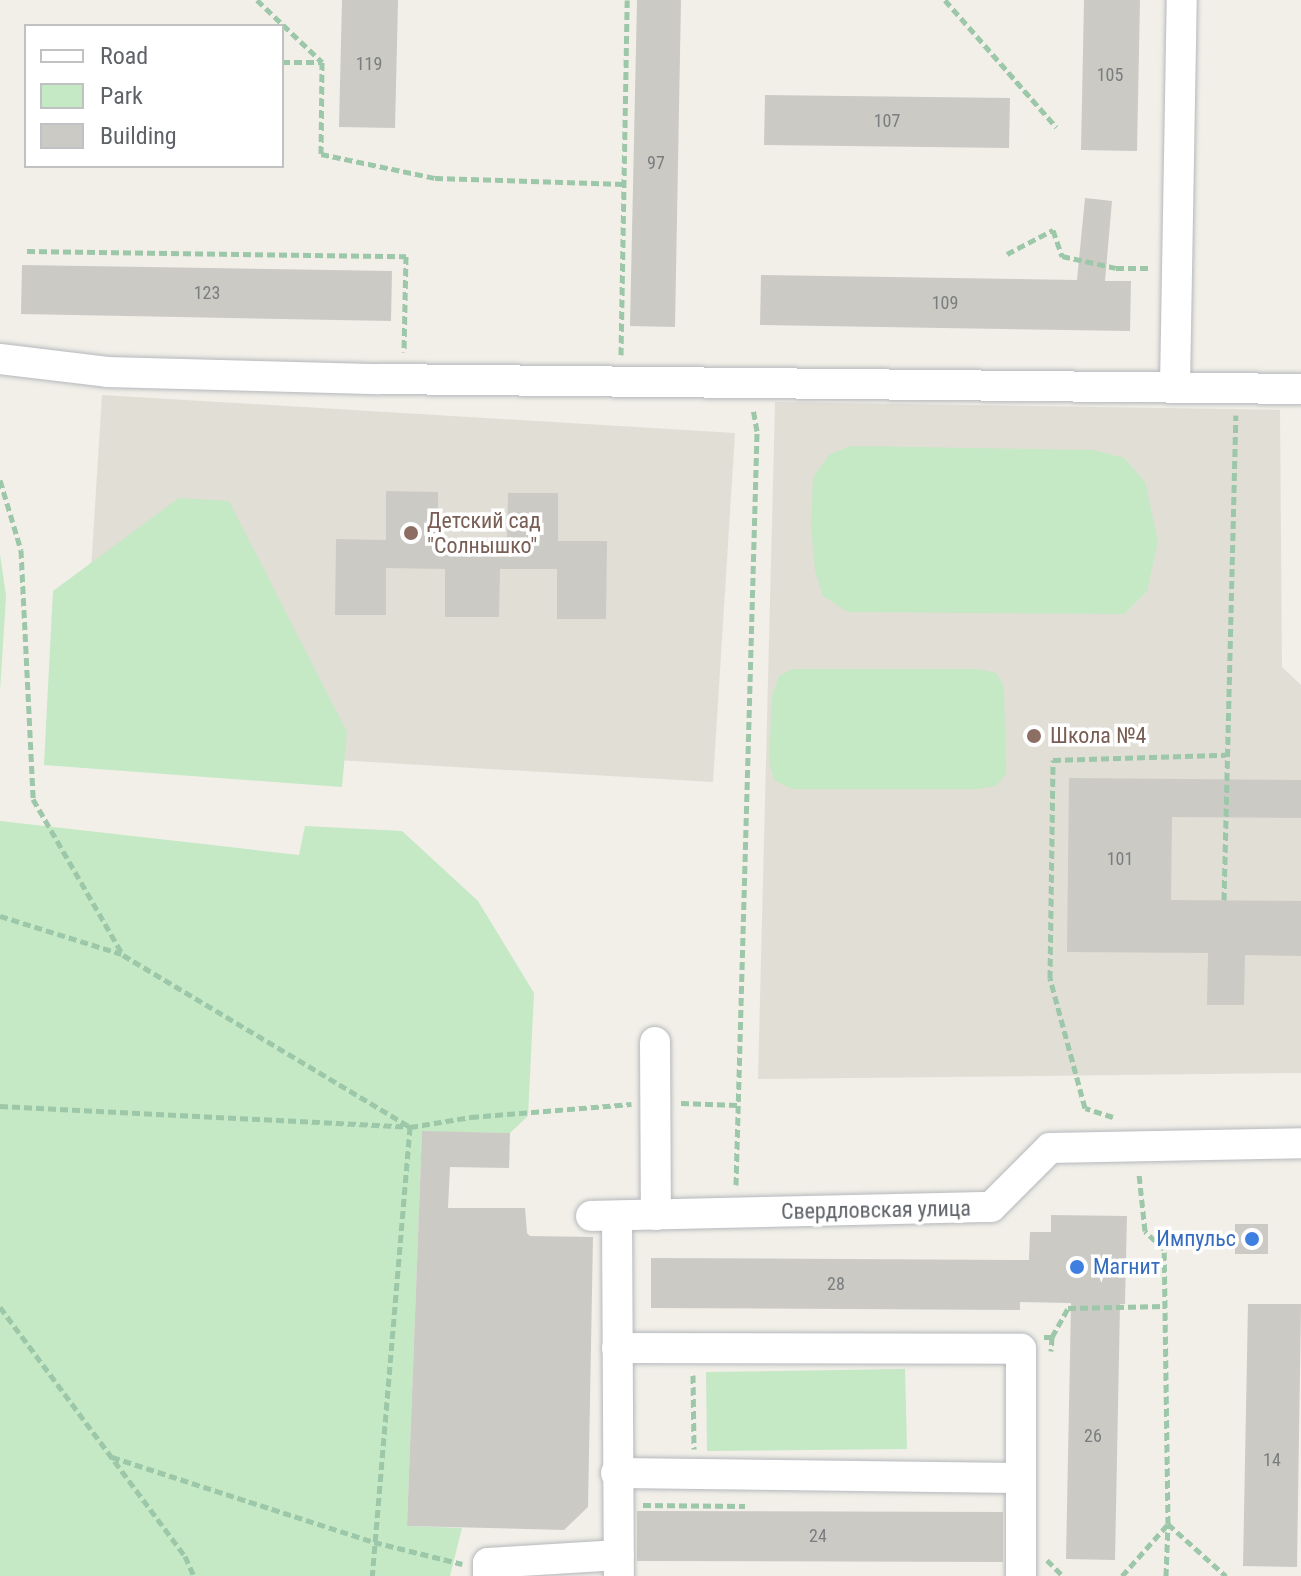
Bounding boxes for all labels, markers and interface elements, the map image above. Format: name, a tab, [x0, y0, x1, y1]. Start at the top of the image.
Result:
legend	[24, 24, 284, 168]
text: Road	[100, 42, 148, 70]
house number: 119	[356, 53, 382, 75]
house number: 105	[1097, 64, 1123, 86]
text: Park	[100, 82, 143, 110]
house number: 107	[874, 110, 900, 132]
text: Building	[100, 122, 177, 150]
house number: 97	[647, 152, 665, 174]
house number: 123	[194, 282, 220, 304]
house number: 109	[932, 292, 958, 314]
place label: Детский сад "Солнышко"	[427, 507, 541, 558]
marker: Детский сад "Солнышко"	[402, 524, 420, 542]
place label: Школа №4	[1050, 723, 1146, 749]
marker: Школа №4	[1025, 727, 1043, 745]
house number: 101	[1107, 848, 1133, 870]
street label: Свердловская улица	[781, 1195, 971, 1225]
place label: Импульс	[1156, 1226, 1236, 1252]
marker: Импульс	[1243, 1230, 1261, 1248]
place label: Магнит	[1093, 1254, 1160, 1280]
marker: Магнит	[1068, 1258, 1086, 1276]
house number: 28	[827, 1273, 845, 1295]
house number: 26	[1084, 1425, 1102, 1447]
house number: 14	[1263, 1449, 1281, 1471]
house number: 24	[809, 1525, 827, 1547]

